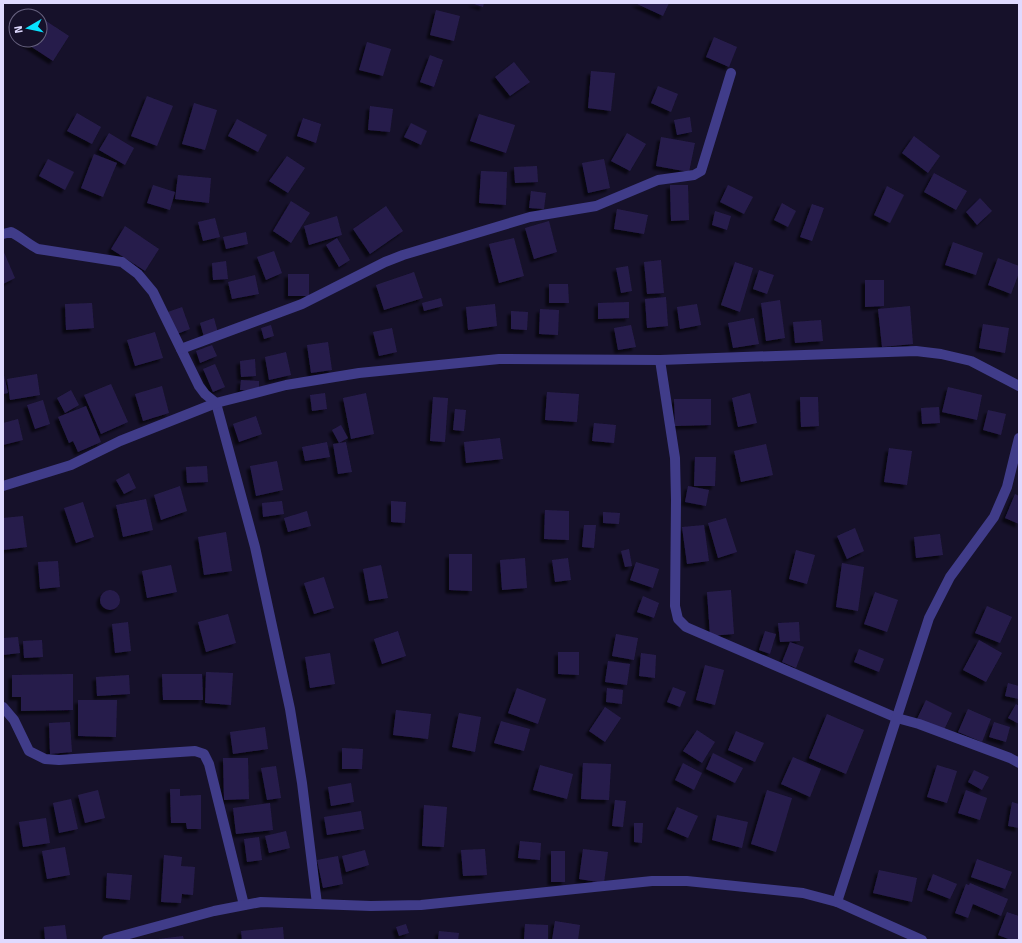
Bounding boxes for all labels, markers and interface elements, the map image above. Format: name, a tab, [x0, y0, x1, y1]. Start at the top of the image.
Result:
north arrow	[8, 8, 48, 48]
text: N	[12, 25, 26, 34]

